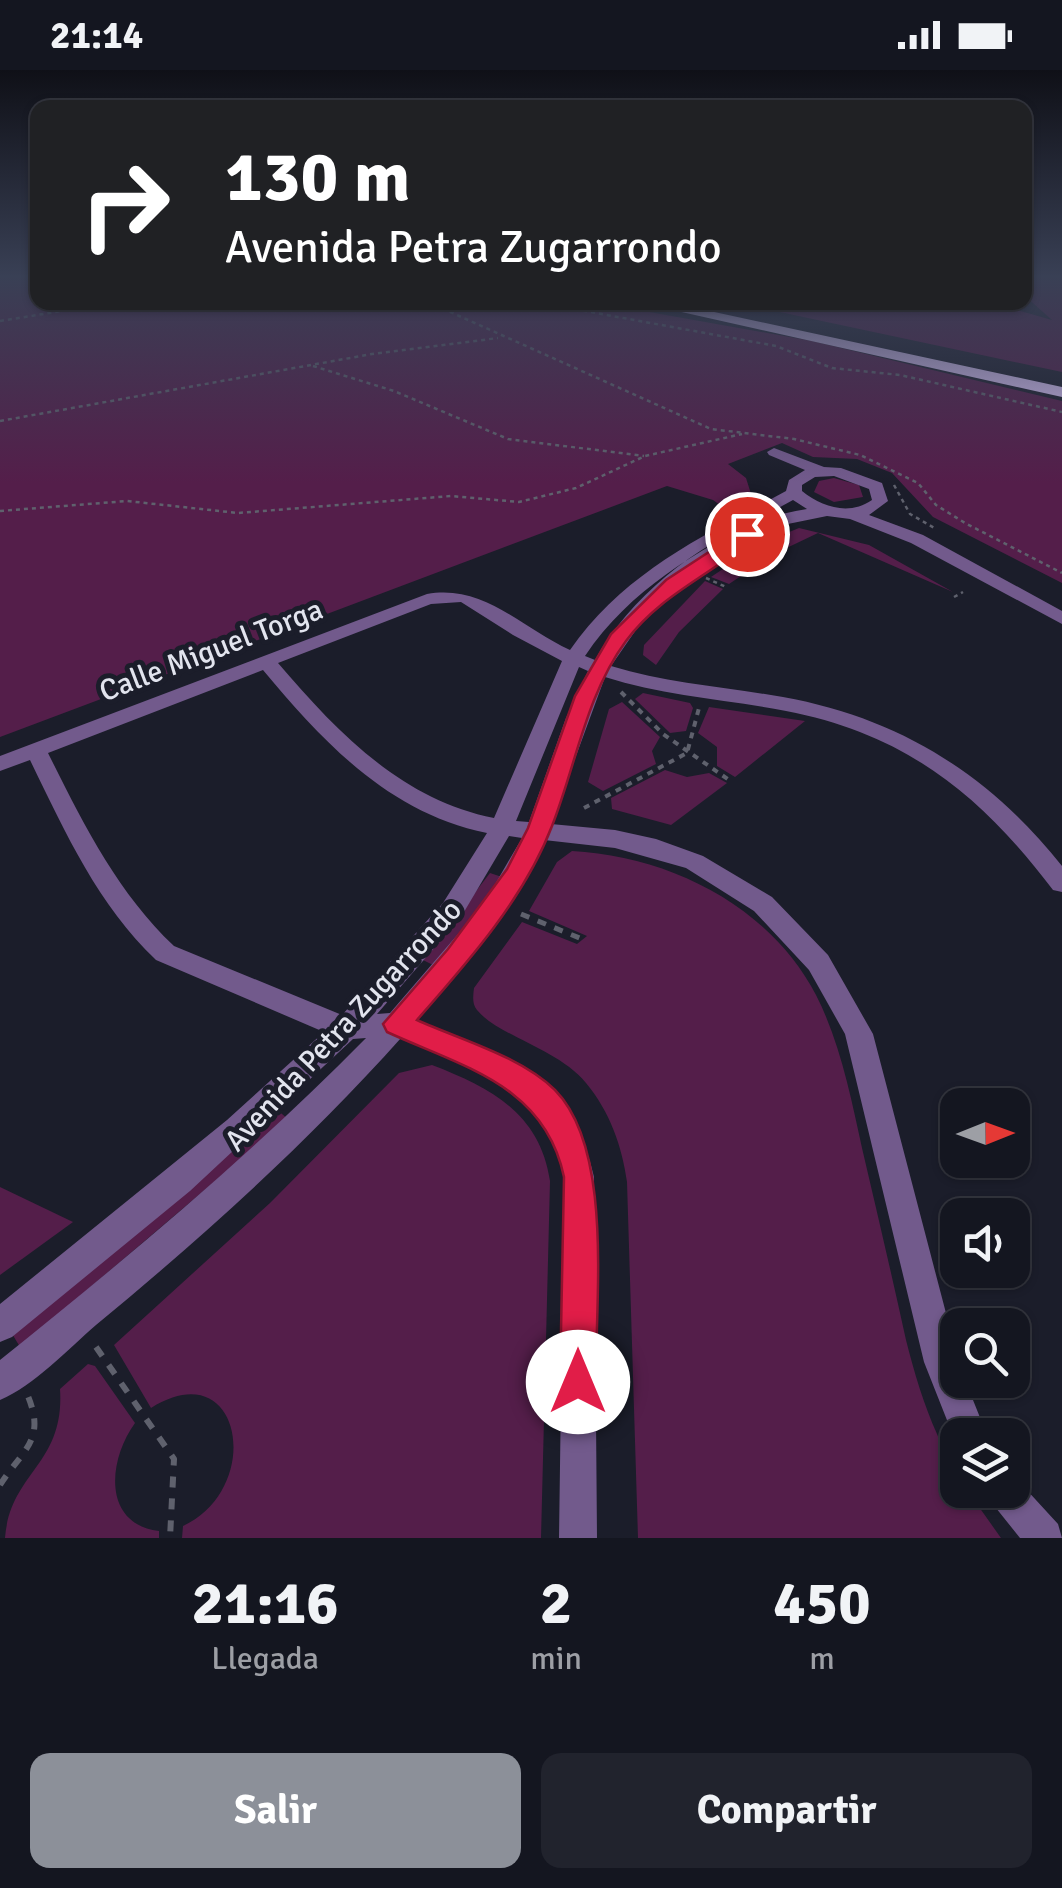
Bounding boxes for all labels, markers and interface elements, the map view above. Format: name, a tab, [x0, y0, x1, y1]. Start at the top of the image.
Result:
text: 21:14	[50, 12, 143, 59]
text: 130 m	[225, 134, 410, 220]
icon: right	[60, 140, 190, 270]
text: Avenida Petra Zugarrondo	[225, 220, 722, 275]
pin	[705, 492, 790, 577]
icon: arrive	[720, 507, 775, 562]
street label: Calle Miguel Torga	[94, 591, 328, 710]
street label: Avenida Petra Zugarrondo	[217, 892, 470, 1159]
north arrow	[940, 1088, 1030, 1178]
map controls	[940, 1088, 1030, 1508]
button: sound	[940, 1198, 1030, 1288]
button: search	[940, 1308, 1030, 1398]
position arrow	[526, 1330, 630, 1434]
button: layers	[940, 1418, 1030, 1508]
text: 21:16	[191, 1567, 339, 1641]
text: 2	[540, 1567, 572, 1641]
text: 450	[773, 1567, 871, 1641]
text: Llegada	[211, 1639, 319, 1678]
text: min	[530, 1639, 582, 1678]
text: m	[809, 1639, 835, 1678]
button: Salir	[30, 1753, 521, 1868]
button: Compartir	[541, 1753, 1032, 1868]

